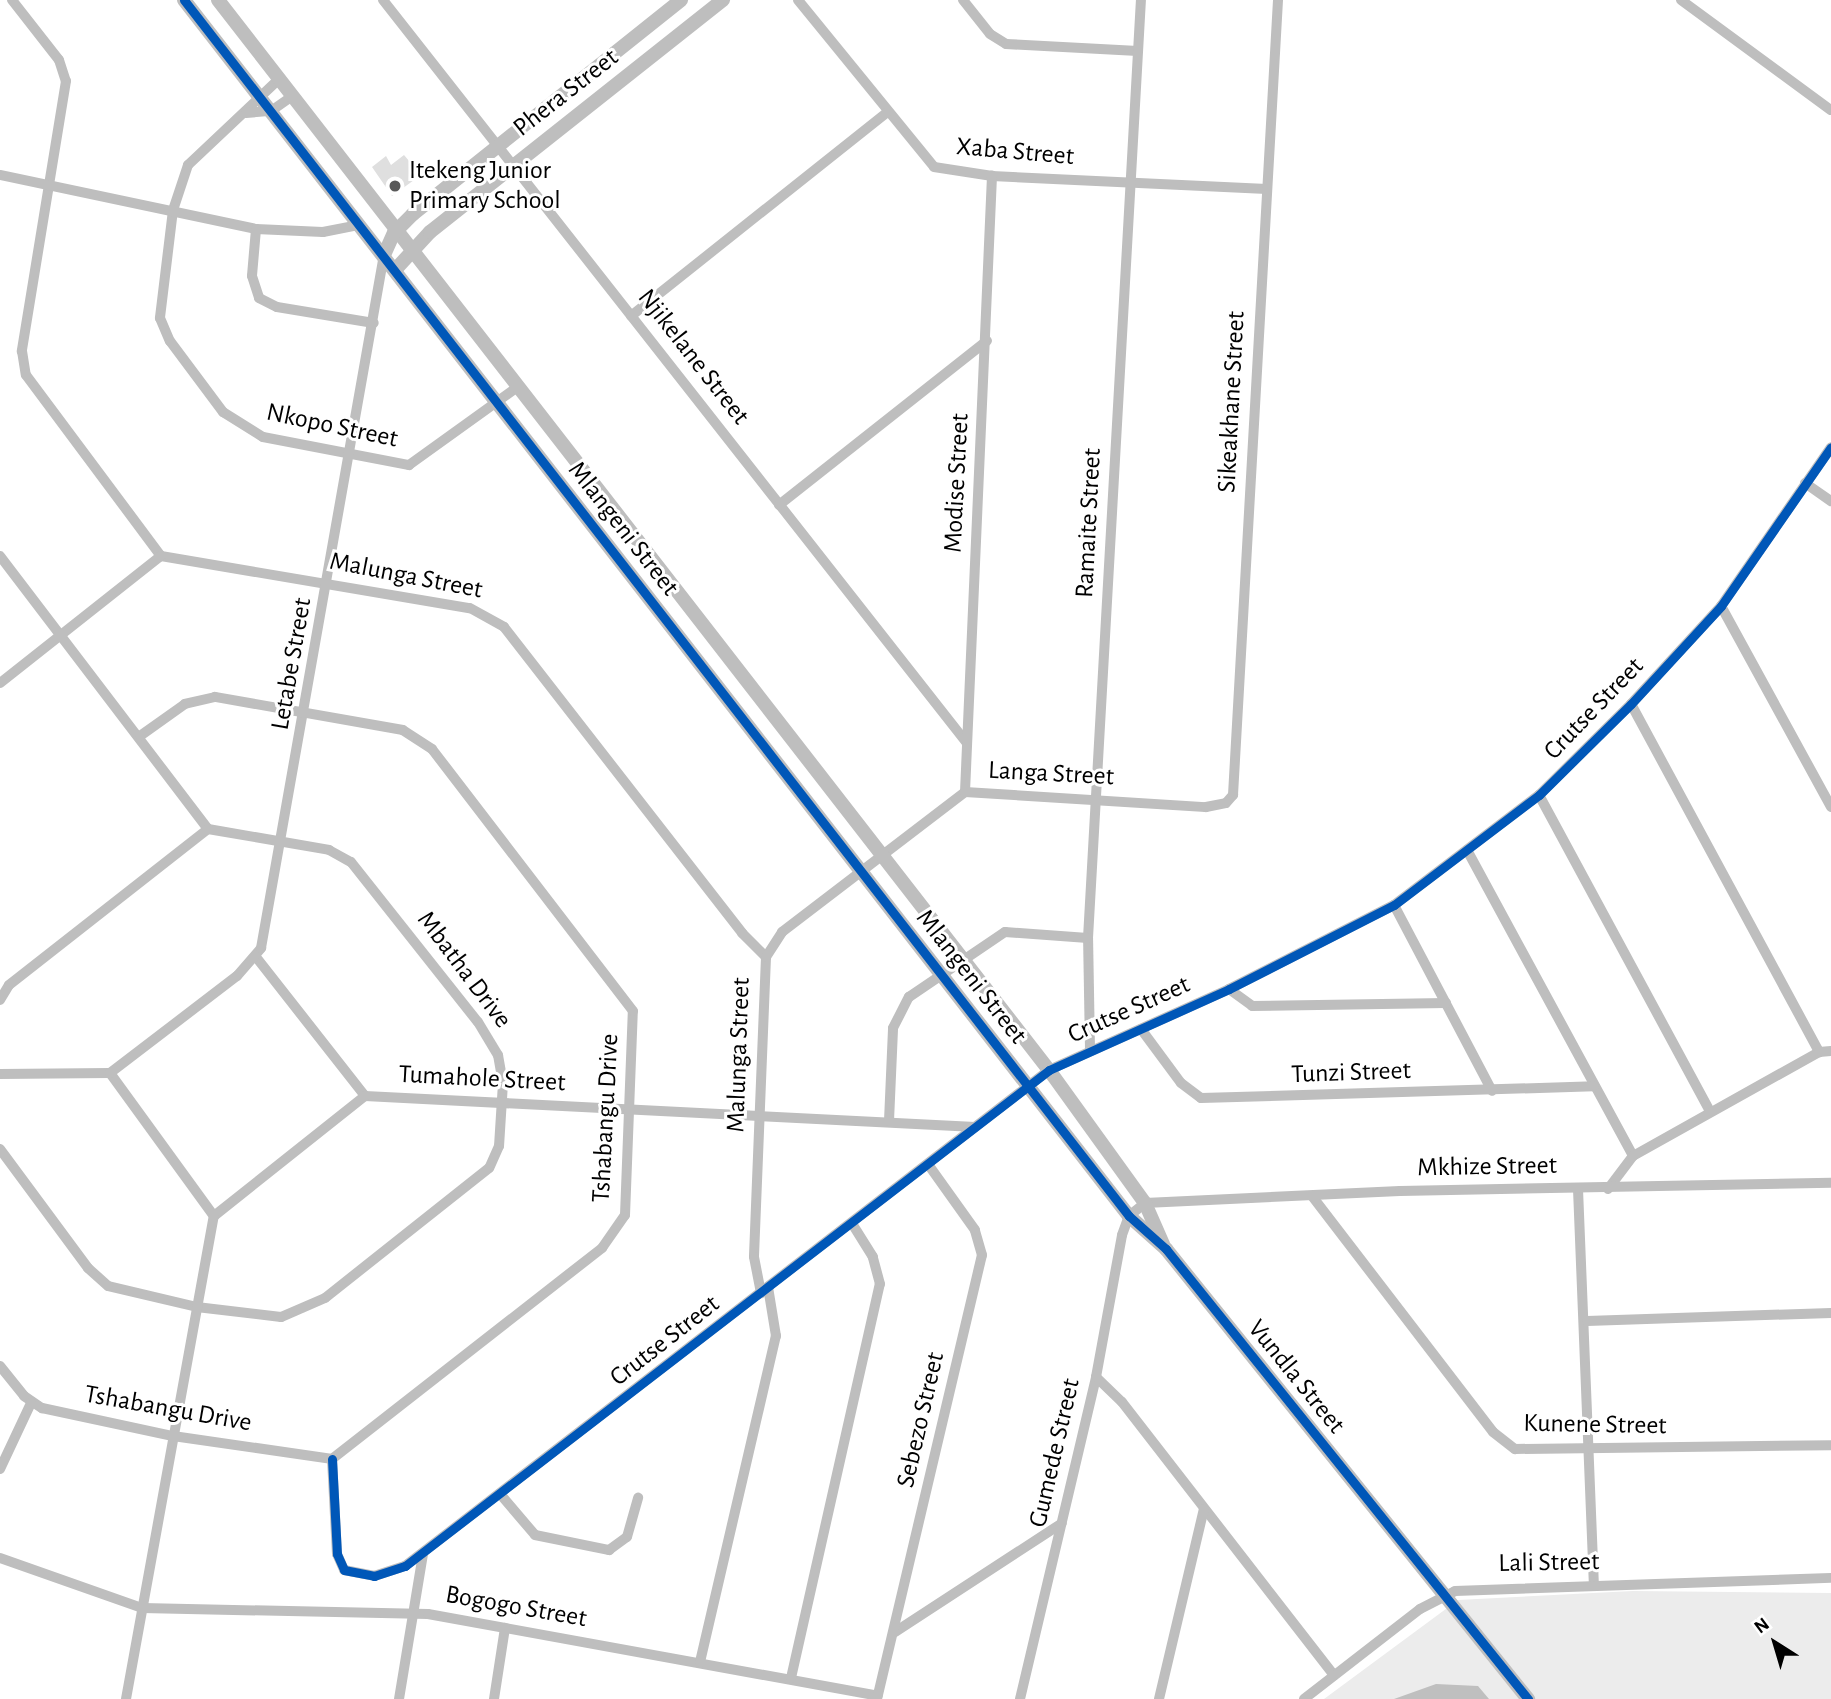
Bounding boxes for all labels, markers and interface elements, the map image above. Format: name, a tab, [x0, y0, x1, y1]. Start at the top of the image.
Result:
street label: Phera Street	[507, 42, 625, 144]
street label: Xaba Street	[955, 131, 1075, 173]
place label: Itekeng Junior Primary School	[409, 155, 561, 216]
marker: Itekeng Junior Primary School	[387, 178, 403, 194]
street label: Njikelane Street	[630, 283, 756, 431]
street label: Sikeakhane Street	[1212, 310, 1252, 494]
street label: Nkopo Street	[264, 397, 400, 455]
street label: Modise Street	[938, 412, 976, 554]
street label: Ramaite Street	[1069, 447, 1109, 599]
street label: Mlangeni Street	[561, 456, 685, 602]
street label: Malunga Street	[327, 546, 485, 606]
street label: Letabe Street	[265, 596, 319, 732]
street label: Crutse Street	[1538, 651, 1650, 767]
street label: Langa Street	[987, 755, 1115, 793]
street label: Mlangeni Street	[909, 904, 1033, 1050]
street label: Mbatha Drive	[410, 905, 518, 1035]
street label: Crutse Street	[1063, 969, 1195, 1051]
street label: Malunga Street	[721, 977, 757, 1133]
street label: Tshabangu Drive	[586, 1033, 626, 1203]
street label: Tunzi Street	[1291, 1055, 1411, 1091]
street label: Tumahole Street	[398, 1059, 566, 1099]
street label: Mkhize Street	[1417, 1150, 1557, 1184]
street label: Crutse Street	[604, 1289, 726, 1393]
street label: Vundla Street	[1241, 1314, 1351, 1440]
street label: Sebezo Street	[890, 1349, 952, 1491]
street label: Gumede Street	[1023, 1376, 1087, 1530]
street label: Tshabangu Drive	[82, 1379, 254, 1439]
street label: Kunene Street	[1523, 1408, 1667, 1442]
street label: Lali Street	[1498, 1547, 1600, 1579]
street label: Bogogo Street	[443, 1579, 589, 1635]
north arrow	[1740, 1608, 1810, 1678]
text: N	[1751, 1614, 1773, 1637]

